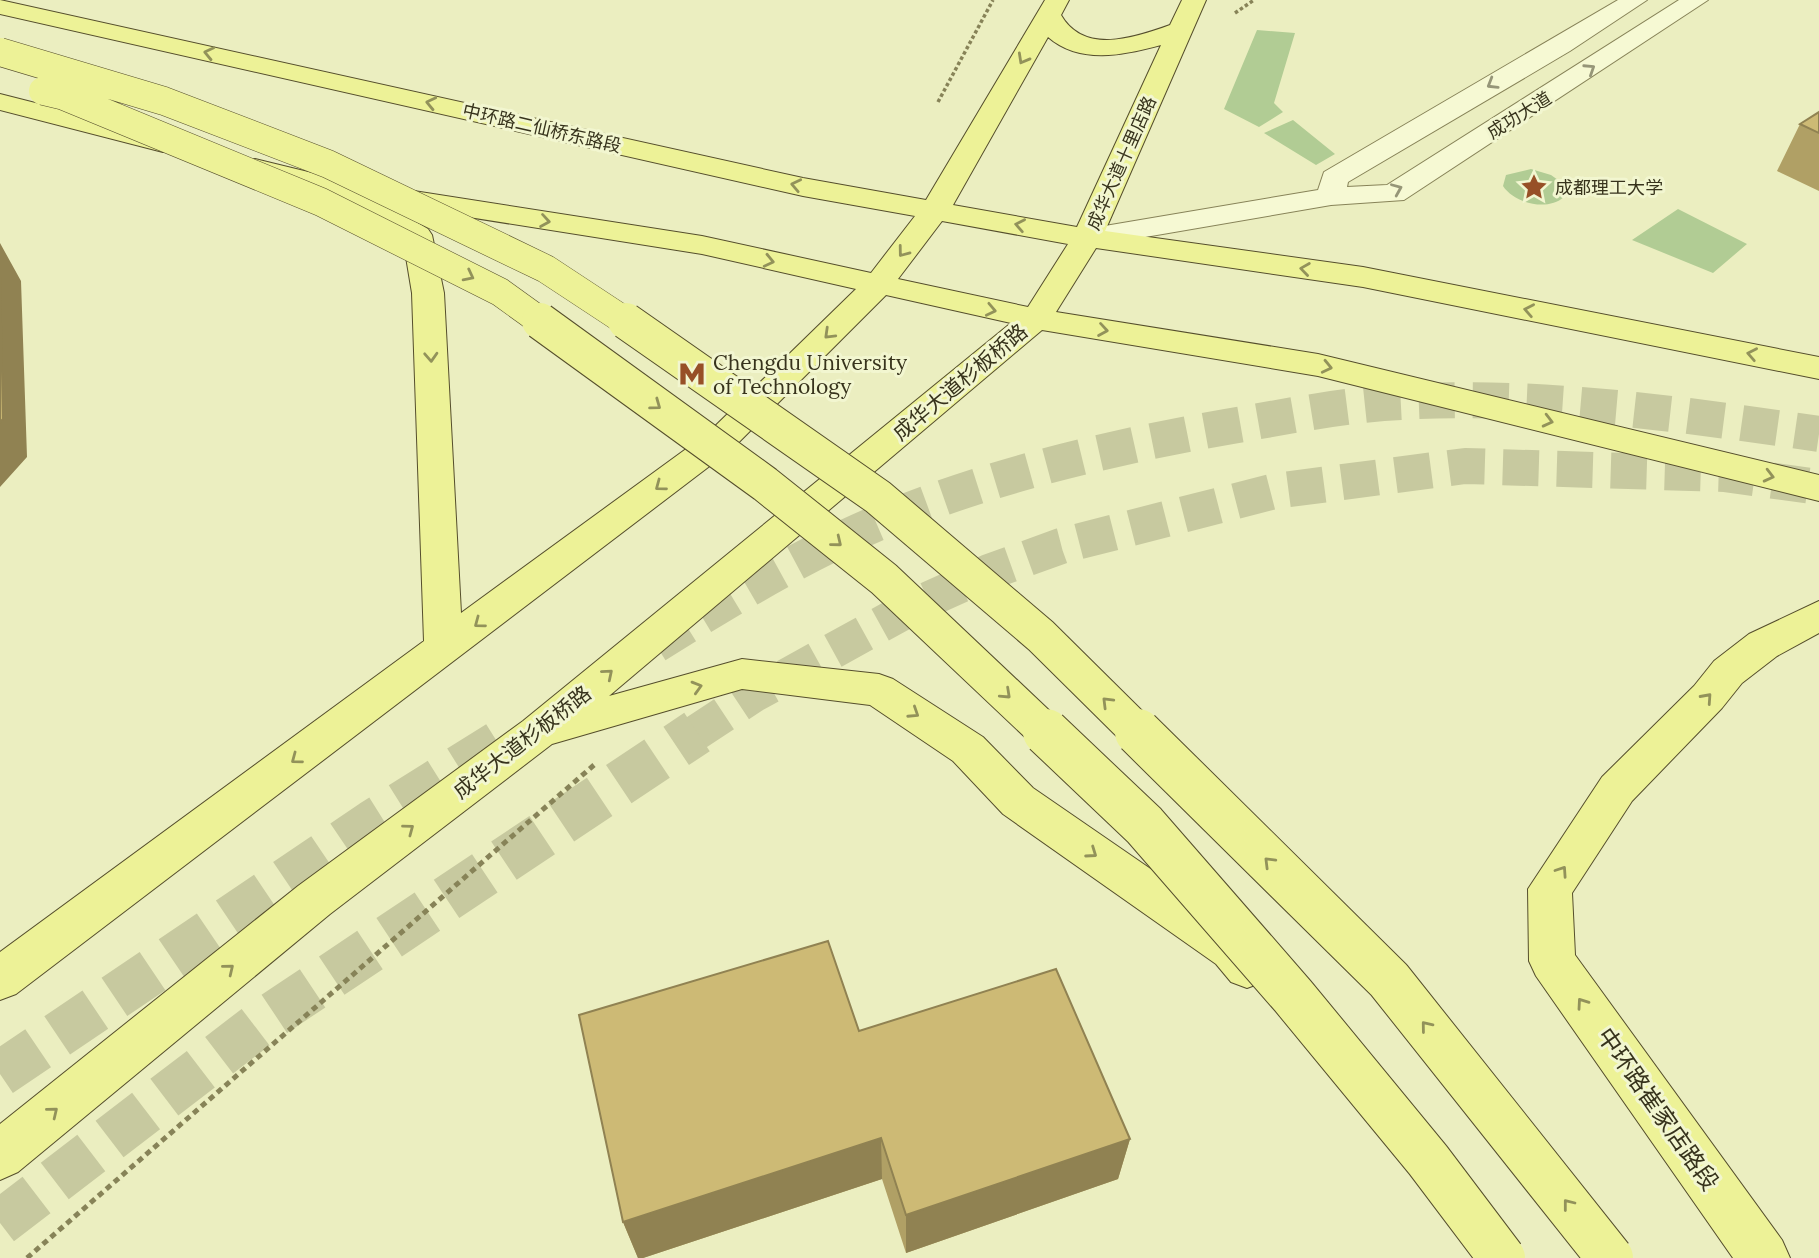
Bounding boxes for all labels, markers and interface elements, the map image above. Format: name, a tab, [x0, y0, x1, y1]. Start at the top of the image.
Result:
one-way arrow	[203, 46, 215, 61]
one-way arrow	[1018, 52, 1031, 65]
one-way arrow	[1582, 65, 1595, 78]
one-way arrow	[1486, 76, 1499, 89]
street label: 成功大道	[1482, 86, 1556, 144]
street label: 成华大道十里店路	[1081, 93, 1161, 233]
one-way arrow	[425, 97, 437, 111]
street label: 中环路二仙桥东路段	[460, 99, 624, 157]
place icon: 成都理工大学	[1519, 172, 1549, 202]
place label: 成都理工大学	[1555, 176, 1663, 199]
one-way arrow	[790, 179, 802, 194]
one-way arrow	[1390, 184, 1403, 198]
one-way arrow	[539, 213, 551, 228]
one-way arrow	[1014, 219, 1026, 234]
one-way arrow	[899, 244, 911, 257]
one-way arrow	[763, 253, 775, 267]
one-way arrow	[1299, 261, 1311, 276]
one-way arrow	[462, 268, 474, 282]
one-way arrow	[985, 301, 997, 316]
one-way arrow	[1523, 303, 1535, 318]
street label: 成华大道杉板桥路	[887, 318, 1033, 446]
one-way arrow	[1097, 322, 1109, 337]
one-way arrow	[824, 325, 837, 338]
one-way arrow	[1746, 348, 1758, 363]
place label: Chengdu University of Technology	[713, 349, 907, 400]
one-way arrow	[424, 351, 439, 362]
metro station icon: Chengdu University of Technology	[677, 359, 707, 389]
one-way arrow	[1321, 359, 1333, 373]
one-way arrow	[648, 397, 661, 409]
one-way arrow	[1542, 413, 1554, 427]
one-way arrow	[1763, 467, 1775, 482]
one-way arrow	[655, 477, 668, 490]
one-way arrow	[829, 534, 842, 546]
one-way arrow	[474, 615, 487, 628]
one-way arrow	[599, 670, 612, 682]
street label: 成华大道杉板桥路	[447, 680, 597, 804]
one-way arrow	[690, 680, 702, 695]
one-way arrow	[998, 686, 1011, 699]
one-way arrow	[1698, 693, 1711, 706]
one-way arrow	[1103, 697, 1116, 710]
one-way arrow	[906, 705, 919, 717]
one-way arrow	[292, 751, 304, 764]
one-way arrow	[401, 825, 414, 837]
one-way arrow	[1084, 845, 1097, 857]
one-way arrow	[1265, 858, 1277, 870]
one-way arrow	[1553, 866, 1566, 879]
one-way arrow	[222, 964, 234, 977]
one-way arrow	[1578, 998, 1590, 1011]
street label: 中环路崔家店路段	[1590, 1021, 1726, 1197]
one-way arrow	[1422, 1022, 1434, 1035]
one-way arrow	[44, 1108, 57, 1120]
one-way arrow	[1564, 1199, 1577, 1212]

